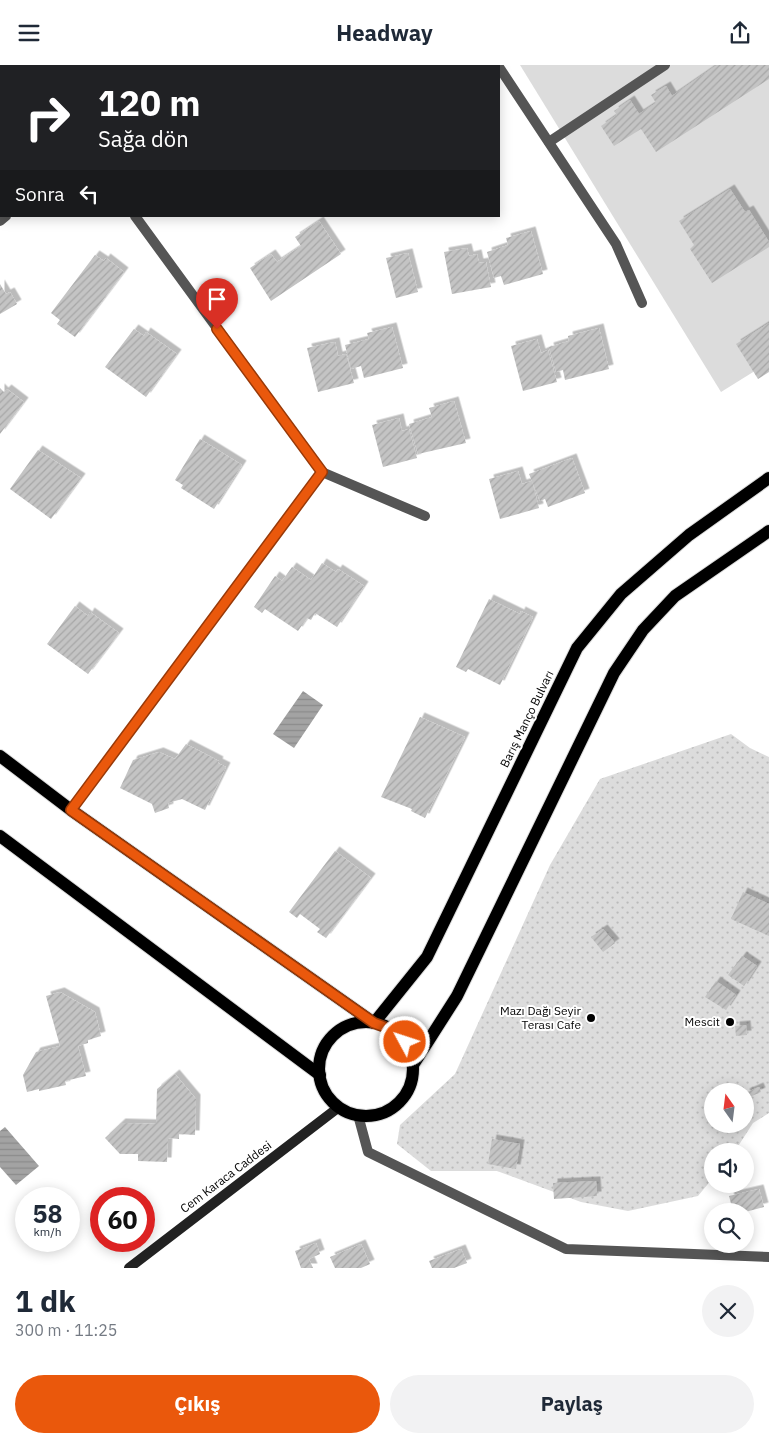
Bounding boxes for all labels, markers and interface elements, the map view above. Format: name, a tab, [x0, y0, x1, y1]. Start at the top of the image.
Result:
text: Headway	[336, 18, 433, 47]
icon: menu	[15, 19, 43, 47]
icon: share	[726, 19, 754, 47]
text: 120 m	[98, 80, 201, 126]
icon: right	[15, 85, 80, 150]
text: Sağa dön	[98, 124, 189, 153]
icon: left	[75, 180, 103, 208]
text: Sonra	[15, 182, 65, 206]
pin	[196, 278, 238, 329]
icon: arrive	[203, 285, 231, 313]
street label: Barış Manço Bulvarı	[497, 668, 557, 770]
place label: Mazı Dağı Seyir Terası Cafe	[500, 1003, 582, 1032]
marker: Mazı Dağı Seyir Terası Cafe	[585, 1012, 597, 1024]
place label: Mescit	[685, 1014, 720, 1029]
position arrow	[378, 1015, 430, 1067]
marker: Mescit	[724, 1016, 736, 1028]
north arrow	[704, 1083, 754, 1133]
map controls	[704, 1083, 754, 1253]
street label: Cem Karaca Caddesi	[177, 1137, 274, 1216]
button: sound	[704, 1143, 754, 1193]
speed limit sign: 60	[90, 1187, 155, 1252]
text: 58	[32, 1197, 63, 1230]
button: search	[704, 1203, 754, 1253]
text: km/h	[33, 1224, 62, 1239]
text: 1 dk	[15, 1281, 76, 1320]
button: close	[702, 1285, 754, 1337]
text: 300 m · 11:25	[15, 1320, 117, 1340]
button: Çıkış	[15, 1375, 380, 1433]
button: Paylaş	[390, 1375, 754, 1433]

